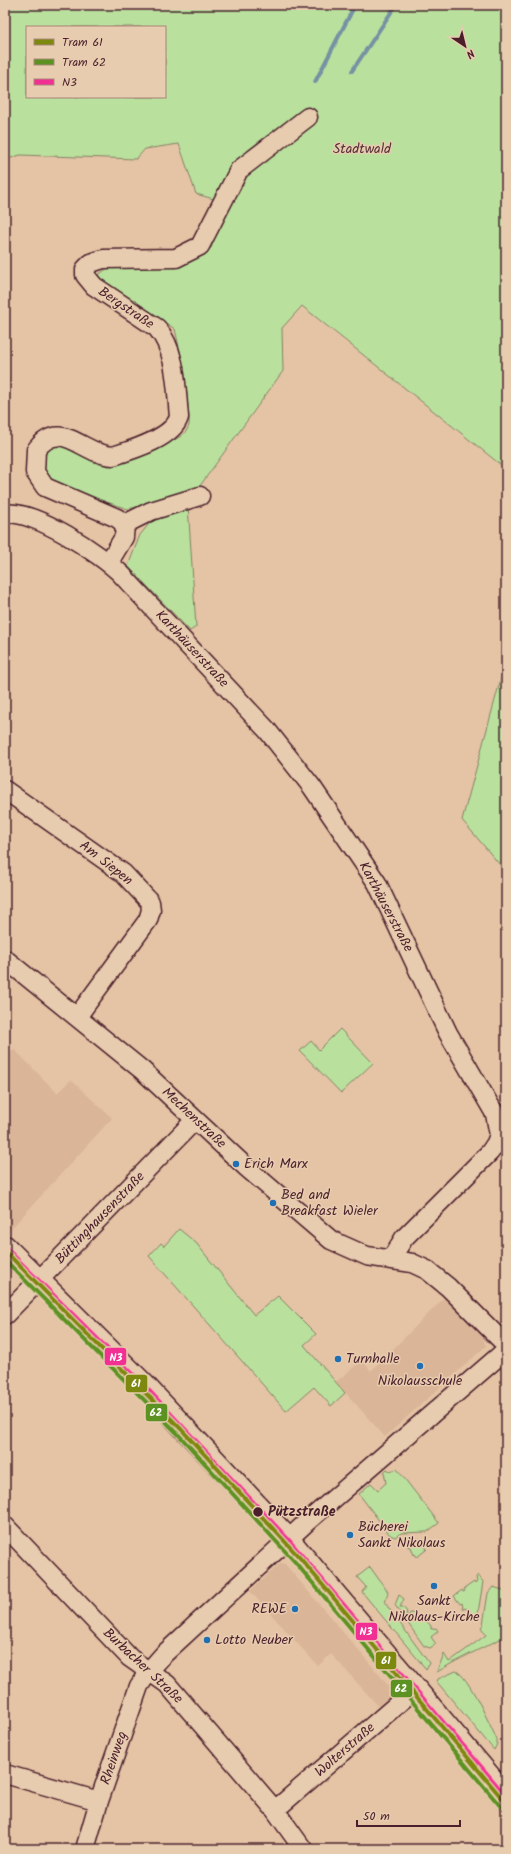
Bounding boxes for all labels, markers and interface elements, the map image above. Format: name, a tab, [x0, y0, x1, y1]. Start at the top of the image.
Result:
legend	[26, 26, 166, 98]
north arrow	[445, 26, 485, 66]
text: Tram 61	[62, 33, 103, 52]
text: N	[462, 44, 478, 63]
text: Tram 62	[62, 53, 106, 72]
text: N3	[62, 73, 77, 92]
park label: Stadtwald	[333, 138, 392, 160]
street label: Bergstraße	[93, 281, 159, 335]
street label: Karthäuserstraße	[150, 605, 235, 693]
street label: Am Siepen	[74, 835, 138, 891]
street label: Karthäuserstraße	[353, 858, 419, 957]
street label: Mechenstraße	[157, 1082, 232, 1154]
place label: Erich Marx	[244, 1153, 309, 1175]
marker: Erich Marx	[231, 1159, 241, 1169]
street label: Büttinghausenstraße	[50, 1166, 151, 1269]
place label: Bed and Breakfast Wieler	[281, 1184, 379, 1222]
marker: Bed and Breakfast Wieler	[268, 1198, 278, 1208]
line badge: N3	[104, 1347, 127, 1366]
place label: Turnhalle	[346, 1348, 400, 1370]
text: N3	[110, 1349, 122, 1367]
marker: Turnhalle	[333, 1354, 343, 1364]
marker: Nikolausschule	[415, 1361, 425, 1371]
place label: Nikolausschule	[378, 1370, 463, 1392]
line badge: 61	[125, 1374, 148, 1393]
text: 61	[131, 1375, 141, 1393]
line badge: 62	[145, 1403, 168, 1422]
text: 62	[150, 1404, 162, 1422]
place label: Pützstraße	[268, 1501, 336, 1523]
marker: Pützstraße	[251, 1505, 265, 1519]
place label: Bücherei Sankt Nikolaus	[358, 1516, 446, 1554]
marker: Bücherei Sankt Nikolaus	[345, 1530, 355, 1540]
marker: Sankt Nikolaus-Kirche	[429, 1581, 439, 1591]
place label: Sankt Nikolaus-Kirche	[388, 1590, 480, 1628]
place label: REWE	[251, 1598, 288, 1620]
marker: REWE	[290, 1604, 300, 1614]
line badge: N3	[355, 1622, 378, 1641]
street label: Burbacher Straße	[98, 1623, 189, 1710]
text: N3	[360, 1623, 372, 1641]
place label: Lotto Neuber	[215, 1629, 294, 1651]
marker: Lotto Neuber	[202, 1635, 212, 1645]
line badge: 61	[375, 1651, 397, 1670]
text: 61	[381, 1652, 391, 1670]
line badge: 62	[390, 1679, 413, 1698]
text: 62	[395, 1680, 407, 1698]
street label: Wolterstraße	[310, 1717, 381, 1783]
street label: Rheinweg	[95, 1728, 133, 1788]
scale bar	[357, 1802, 460, 1828]
text: 50 m	[363, 1807, 390, 1826]

